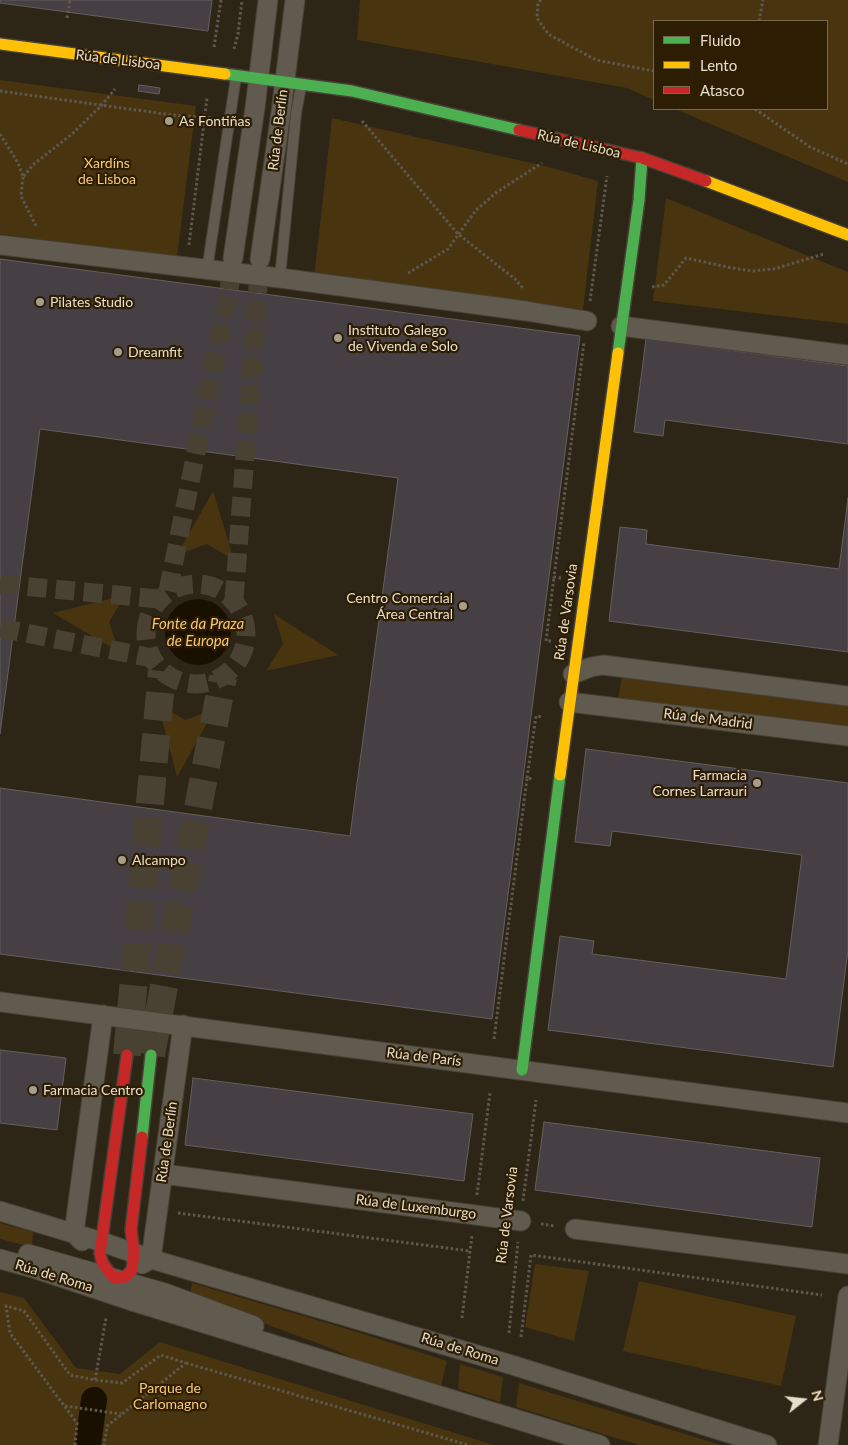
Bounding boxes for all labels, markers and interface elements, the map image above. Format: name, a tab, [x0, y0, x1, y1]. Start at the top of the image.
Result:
legend	[653, 20, 828, 110]
text: Fluido	[700, 31, 741, 49]
street label: Rúa de Lisboa	[75, 46, 161, 74]
text: Lento	[700, 56, 737, 74]
text: Atasco	[700, 81, 745, 99]
street label: Rúa de Berlín	[265, 89, 291, 171]
place label: As Fontiñas	[179, 113, 251, 129]
marker: As Fontiñas	[163, 115, 175, 127]
street label: Rúa de Lisboa	[536, 126, 622, 162]
park label: Xardíns de Lisboa	[78, 155, 136, 188]
place label: Pilates Studio	[50, 294, 133, 310]
marker: Pilates Studio	[34, 296, 46, 308]
place label: Instituto Galego de Vivenda e Solo	[348, 322, 458, 354]
marker: Instituto Galego de Vivenda e Solo	[332, 332, 344, 344]
place label: Dreamfit	[128, 344, 182, 360]
marker: Dreamfit	[112, 346, 124, 358]
street label: Rúa de Varsovia	[551, 563, 581, 661]
place label: Centro Comercial Área Central	[346, 590, 453, 622]
marker: Centro Comercial Área Central	[457, 600, 469, 612]
water label: Fonte da Praza de Europa	[152, 615, 244, 650]
street label: Rúa de Madrid	[663, 705, 753, 733]
place label: Farmacia Cornes Larrauri	[652, 767, 747, 800]
marker: Farmacia Cornes Larrauri	[751, 777, 763, 789]
place label: Alcampo	[132, 852, 186, 868]
marker: Alcampo	[116, 854, 128, 866]
street label: Rúa de París	[386, 1044, 462, 1070]
place label: Farmacia Centro	[43, 1082, 143, 1098]
marker: Farmacia Centro	[27, 1084, 39, 1096]
street label: Rúa de Berlín	[153, 1100, 181, 1184]
street label: Rúa de Varsovia	[493, 1166, 521, 1264]
street label: Rúa de Luxemburgo	[355, 1191, 477, 1223]
street label: Rúa de Roma	[13, 1256, 95, 1296]
street label: Rúa de Roma	[419, 1329, 501, 1369]
north arrow	[778, 1375, 828, 1425]
park label: Parque de Carlomagno	[133, 1380, 207, 1412]
text: N	[808, 1388, 828, 1403]

